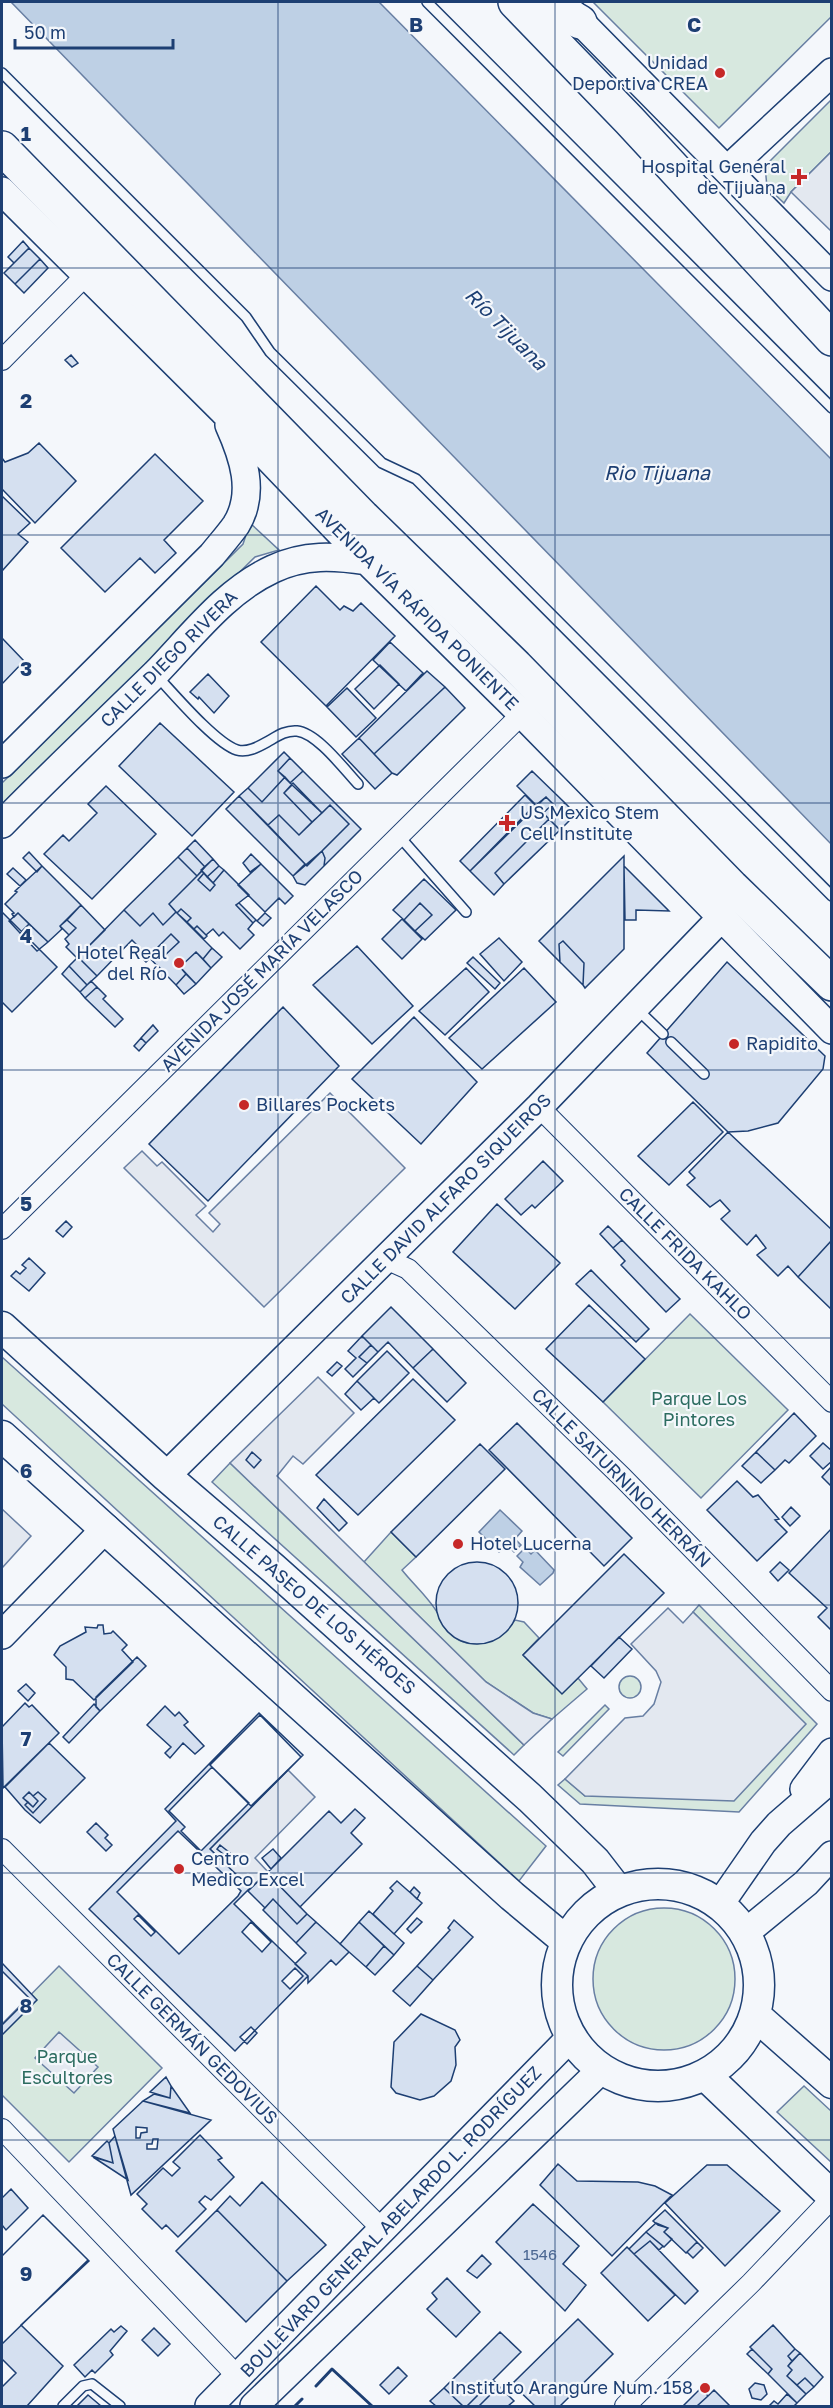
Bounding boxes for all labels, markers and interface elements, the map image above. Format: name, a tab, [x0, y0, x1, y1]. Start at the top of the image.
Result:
scale bar	[15, 12, 172, 50]
text: B	[409, 12, 423, 36]
text: C	[687, 12, 701, 36]
text: 50 m	[24, 21, 66, 43]
place label: Unidad Deportiva CREA	[572, 51, 708, 94]
marker: Unidad Deportiva CREA	[713, 66, 727, 80]
text: 1	[21, 121, 31, 145]
place label: Hospital General de Tijuana	[641, 155, 786, 198]
marker: Hospital General de Tijuana	[790, 168, 808, 186]
water label: Río Tijuana	[460, 282, 553, 375]
text: 2	[20, 388, 32, 412]
water label: Rio Tijuana	[604, 460, 711, 485]
street label: AVENIDA VÍA RÁPIDA PONIENTE	[312, 502, 524, 714]
street label: CALLE DIEGO RIVERA	[95, 585, 241, 731]
text: 3	[20, 656, 32, 680]
place label: US Mexico Stem Cell Institute	[520, 801, 659, 844]
marker: US Mexico Stem Cell Institute	[498, 814, 516, 832]
street label: AVENIDA JOSÉ MARÍA VELASCO	[156, 865, 367, 1076]
text: 4	[20, 923, 32, 947]
place label: Hotel Real del Río	[76, 941, 167, 984]
marker: Hotel Real del Río	[172, 956, 186, 970]
place label: Rapidito	[746, 1032, 818, 1054]
marker: Rapidito	[727, 1037, 741, 1051]
street label: CALLE DAVID ALFARO SIQUEIROS	[335, 1088, 555, 1308]
place label: Billares Pockets	[256, 1093, 395, 1115]
marker: Billares Pockets	[237, 1098, 251, 1112]
street label: CALLE FRIDA KAHLO	[615, 1182, 757, 1324]
text: 5	[20, 1191, 32, 1215]
street label: CALLE SATURNINO HERRÁN	[528, 1383, 716, 1571]
park label: Parque Los Pintores	[651, 1387, 747, 1430]
text: 6	[20, 1458, 32, 1482]
street label: CALLE PASEO DE LOS HÉROES	[209, 1510, 421, 1699]
place label: Hotel Lucerna	[470, 1532, 592, 1554]
marker: Hotel Lucerna	[451, 1537, 465, 1551]
text: 7	[21, 1726, 32, 1750]
place label: Centro Medico Excel	[191, 1847, 305, 1890]
marker: Centro Medico Excel	[172, 1862, 186, 1876]
street label: CALLE GERMÁN GEDOVIUS	[102, 1948, 283, 2129]
text: 8	[20, 1993, 32, 2017]
park label: Parque Escultores	[21, 2045, 113, 2088]
street label: BOULEVARD GENERAL ABELARDO L. RODRÍGUEZ	[235, 2061, 545, 2381]
house number: 1546	[523, 2245, 557, 2263]
text: 9	[20, 2261, 32, 2285]
place label: Instituto Arangure Num. 158	[450, 2376, 693, 2398]
marker: Instituto Arangure Num. 158	[698, 2381, 712, 2395]

